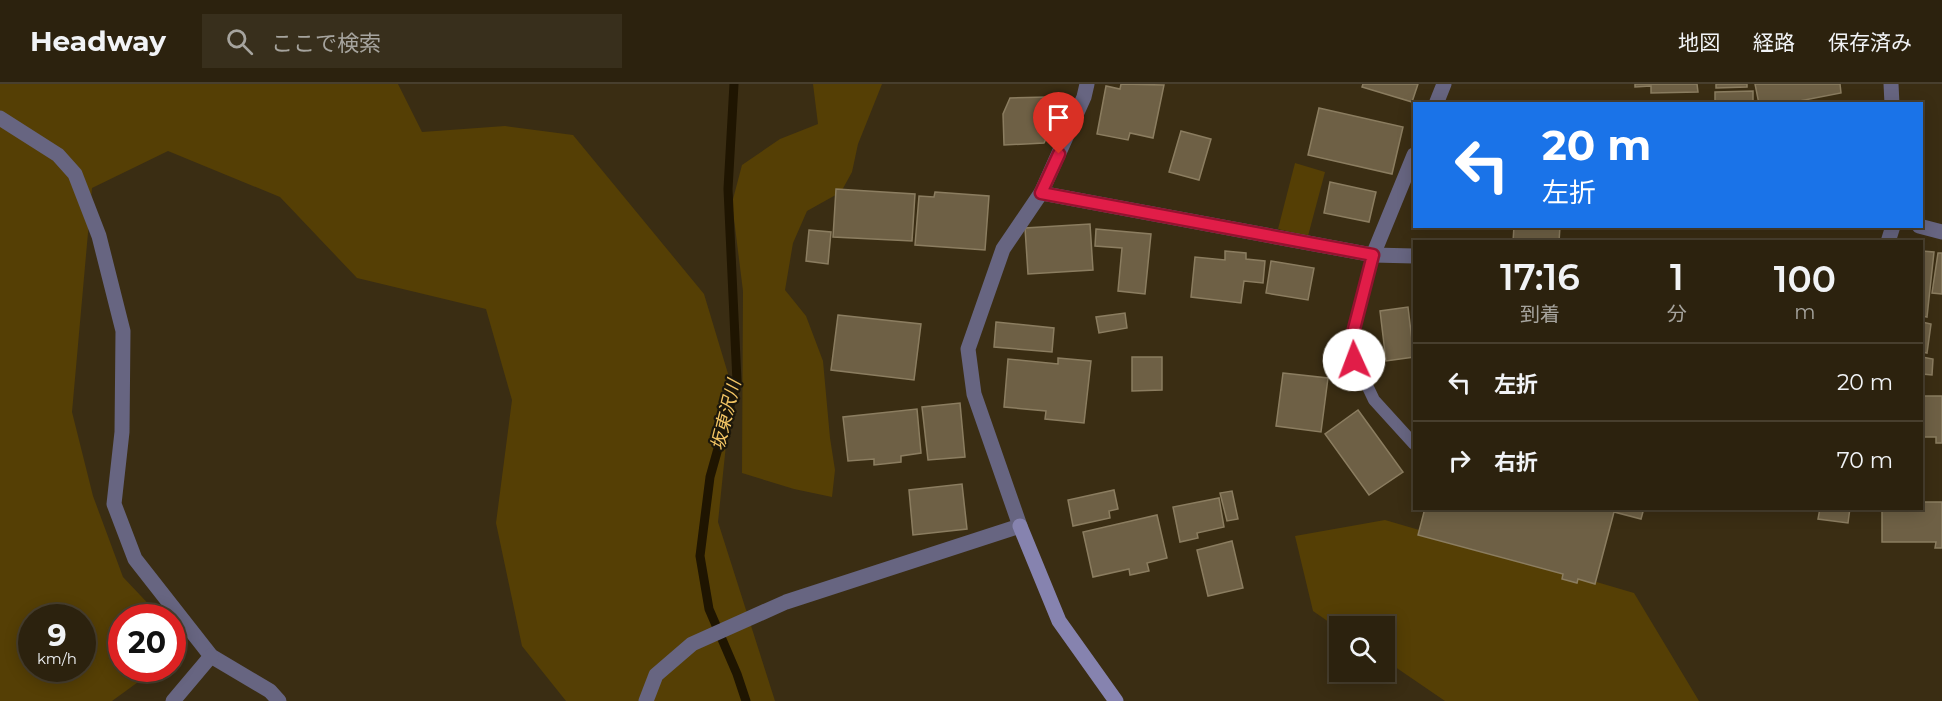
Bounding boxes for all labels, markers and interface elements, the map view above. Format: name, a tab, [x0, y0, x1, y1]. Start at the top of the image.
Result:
search box	[202, 14, 622, 68]
text: Headway	[30, 24, 166, 58]
icon: search	[223, 25, 256, 58]
text: ここで検索	[271, 30, 381, 57]
text: 地図	[1678, 30, 1720, 55]
text: 経路	[1753, 30, 1795, 55]
text: 保存済み	[1828, 30, 1912, 55]
pin	[1033, 92, 1084, 154]
icon: arrive	[1042, 101, 1075, 134]
text: 20 m	[1542, 119, 1651, 171]
icon: left	[1443, 126, 1521, 204]
text: 左折	[1542, 176, 1596, 209]
text: 17:16	[1500, 255, 1580, 299]
text: 1	[1670, 255, 1684, 299]
text: 100	[1774, 257, 1836, 301]
text: m	[1794, 300, 1816, 324]
text: 到着	[1520, 302, 1560, 326]
text: 分	[1667, 302, 1687, 326]
position arrow	[1322, 328, 1386, 392]
icon: left	[1443, 366, 1476, 399]
text: 20 m	[1837, 369, 1893, 396]
text: 左折	[1494, 371, 1538, 398]
water label: 坂東沢川	[707, 375, 746, 453]
icon: right	[1443, 444, 1476, 477]
text: 70 m	[1837, 447, 1893, 474]
text: 右折	[1494, 449, 1538, 476]
speed limit sign: 20	[108, 604, 186, 682]
map controls	[1329, 616, 1395, 682]
button: search	[1329, 616, 1395, 682]
text: 9	[47, 617, 67, 654]
text: km/h	[37, 649, 77, 668]

